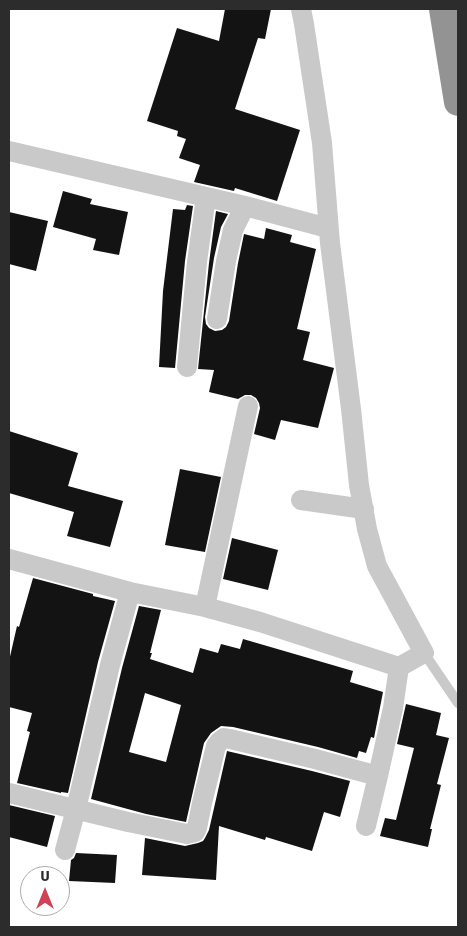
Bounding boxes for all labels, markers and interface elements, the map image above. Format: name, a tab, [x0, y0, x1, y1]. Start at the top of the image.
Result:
north arrow	[20, 866, 70, 916]
text: U	[40, 868, 50, 885]

